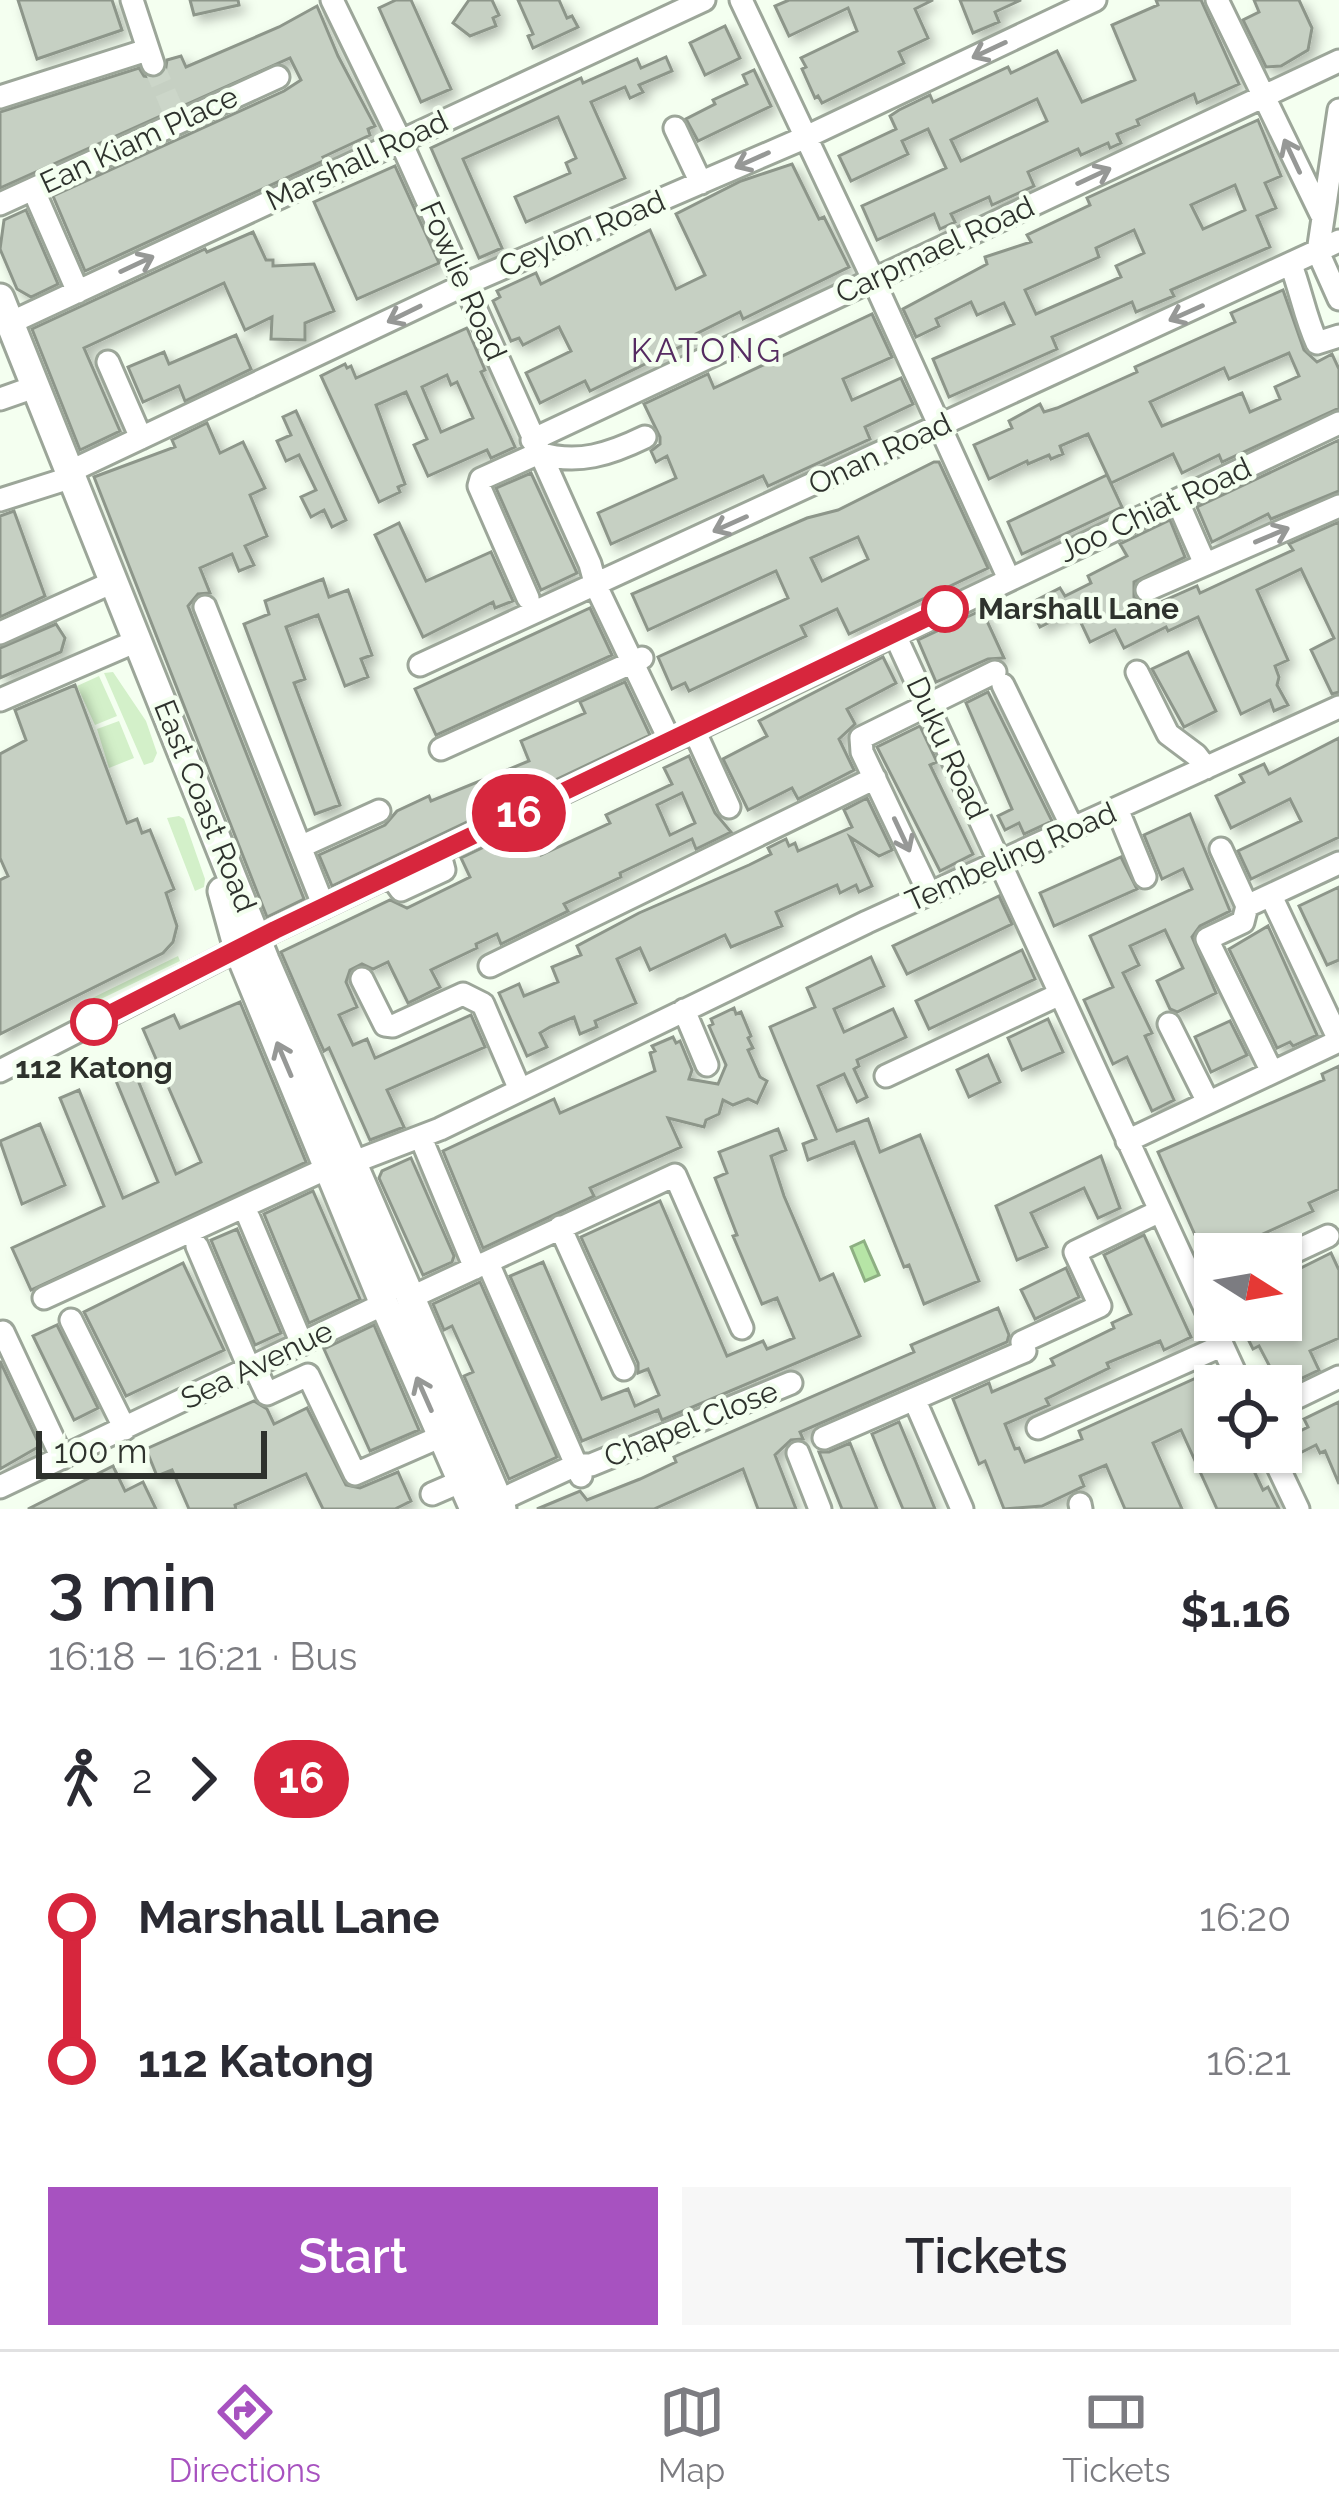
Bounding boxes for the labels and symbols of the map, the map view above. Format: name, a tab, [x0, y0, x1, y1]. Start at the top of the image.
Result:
one-way arrow	[972, 40, 1008, 62]
street label: Ean Kiam Place	[34, 78, 243, 201]
street label: Marshall Road	[260, 103, 453, 218]
one-way arrow	[1280, 139, 1302, 175]
one-way arrow	[735, 151, 771, 173]
one-way arrow	[1075, 164, 1111, 186]
street label: Ceylon Road	[493, 183, 670, 284]
street label: Carpmael Road	[830, 188, 1039, 311]
street label: Fowlie Road	[413, 196, 514, 366]
one-way arrow	[118, 252, 154, 274]
one-way arrow	[387, 304, 422, 327]
one-way arrow	[1168, 304, 1205, 325]
district label: KATONG	[631, 331, 783, 370]
street label: Onan Road	[803, 405, 957, 502]
street label: Joo Chiat Road	[1053, 450, 1256, 569]
one-way arrow	[713, 514, 749, 536]
one-way arrow	[1253, 522, 1289, 544]
marker: Marshall Lane	[923, 587, 967, 631]
place label: Marshall Lane	[978, 591, 1179, 626]
street label: Duku Road	[899, 671, 996, 824]
street label: East Coast Road	[147, 695, 264, 917]
line badge: 16	[465, 774, 573, 852]
street label: Tembeling Road	[900, 794, 1121, 919]
one-way arrow	[892, 817, 914, 853]
marker: 112 Katong	[72, 1000, 116, 1044]
one-way arrow	[272, 1042, 294, 1078]
place label: 112 Katong	[15, 1050, 173, 1085]
north arrow	[1194, 1233, 1302, 1341]
street label: Sea Avenue	[175, 1313, 338, 1416]
street label: Chapel Close	[599, 1373, 783, 1474]
one-way arrow	[411, 1377, 433, 1413]
scale bar	[36, 1425, 267, 1478]

